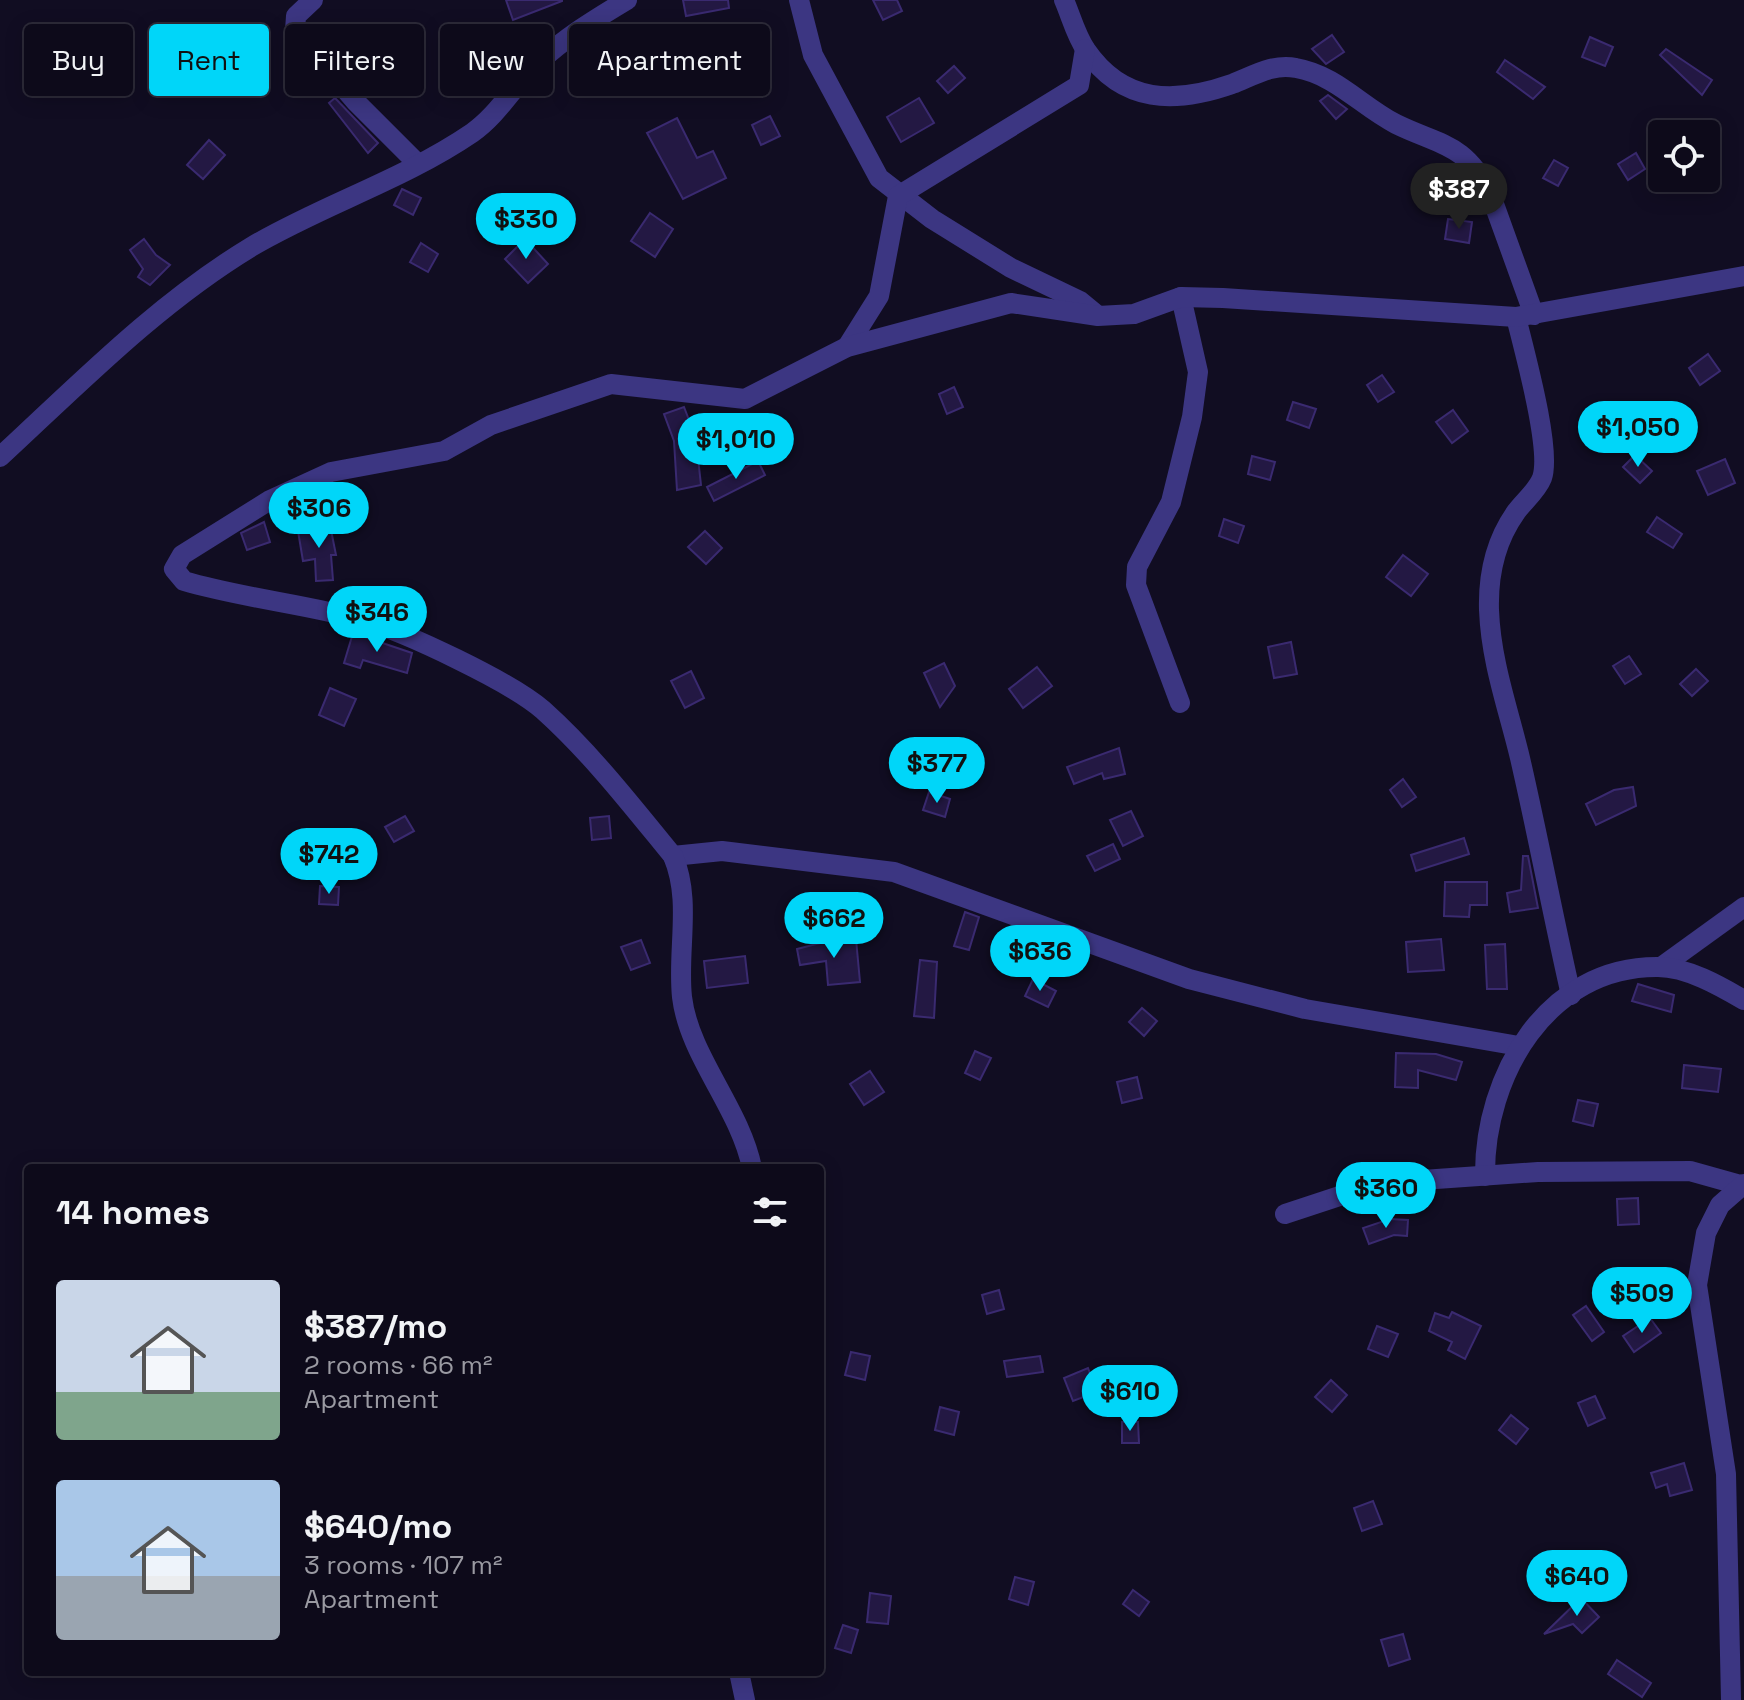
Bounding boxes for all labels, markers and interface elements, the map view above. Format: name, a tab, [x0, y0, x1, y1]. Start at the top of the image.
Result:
chip: Buy	[24, 24, 133, 96]
chip: Rent	[149, 24, 269, 96]
chip: Filters	[285, 24, 424, 96]
chip: New	[440, 24, 553, 96]
chip: Apartment	[569, 24, 770, 96]
map controls	[1648, 120, 1720, 192]
button: locate	[1648, 120, 1720, 192]
pin: $387	[1412, 163, 1506, 231]
text: $387	[1428, 172, 1490, 206]
pin: $330	[479, 193, 573, 261]
text: $330	[494, 202, 558, 236]
pin: $1,050	[1573, 401, 1703, 469]
text: $1,050	[1596, 410, 1680, 444]
pin: $1,010	[671, 413, 801, 481]
text: $1,010	[696, 422, 776, 456]
pin: $306	[272, 482, 366, 550]
text: $306	[287, 491, 351, 525]
pin: $346	[330, 586, 424, 654]
text: $346	[345, 595, 409, 629]
pin: $377	[890, 737, 984, 805]
text: $377	[907, 746, 967, 780]
pin: $742	[282, 828, 376, 896]
text: $742	[299, 837, 359, 871]
pin: $662	[787, 892, 881, 960]
text: $662	[802, 901, 866, 935]
pin: $636	[993, 925, 1087, 993]
text: $636	[1008, 934, 1072, 968]
pin: $360	[1339, 1162, 1433, 1230]
text: $360	[1354, 1171, 1418, 1205]
icon: filters	[748, 1190, 792, 1234]
text: 14 homes	[56, 1191, 210, 1234]
pin: $509	[1595, 1267, 1689, 1335]
text: $509	[1610, 1276, 1674, 1310]
text: $387/mo	[304, 1305, 447, 1348]
icon: home	[120, 1312, 216, 1408]
text: 2 rooms · 66 m²	[304, 1348, 493, 1382]
pin: $610	[1083, 1365, 1177, 1433]
text: $610	[1100, 1374, 1160, 1408]
text: Apartment	[304, 1382, 439, 1416]
text: $640/mo	[304, 1505, 452, 1548]
icon: home	[120, 1512, 216, 1608]
text: 3 rooms · 107 m²	[304, 1548, 502, 1582]
pin: $640	[1530, 1550, 1624, 1618]
text: $640	[1544, 1559, 1610, 1593]
text: Apartment	[304, 1582, 439, 1616]

